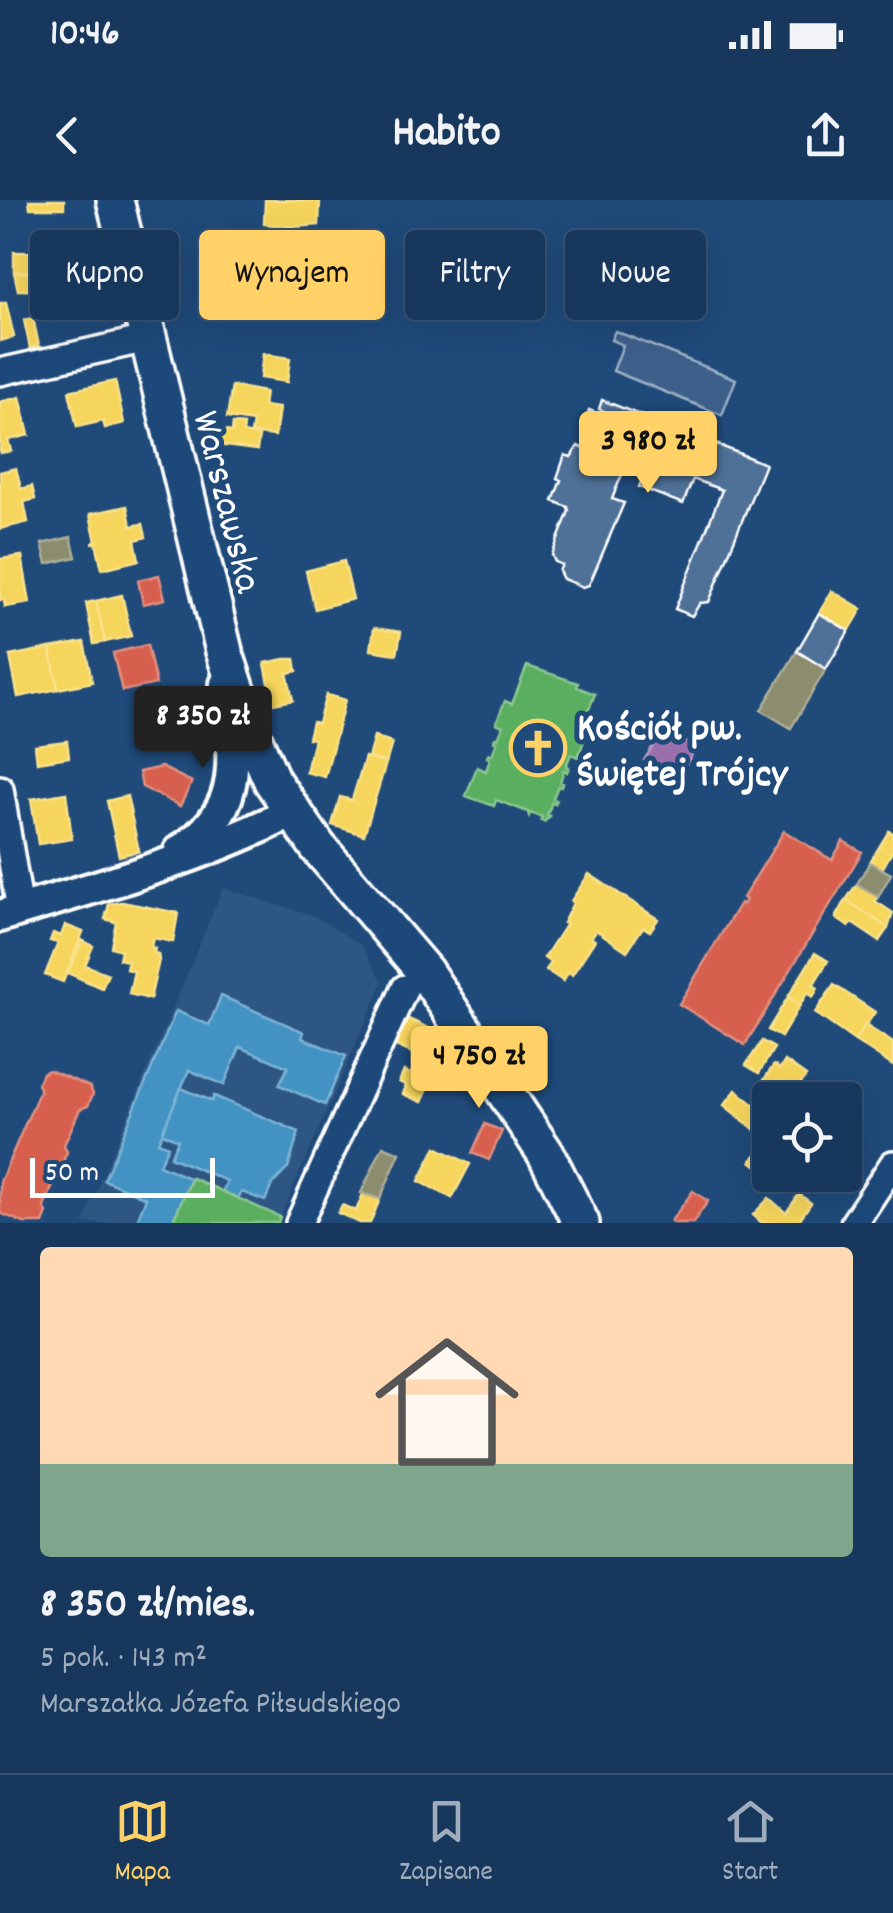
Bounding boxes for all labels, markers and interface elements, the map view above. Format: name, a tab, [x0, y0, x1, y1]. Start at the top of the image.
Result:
text: 10:46	[50, 8, 120, 63]
text: Habito	[392, 103, 501, 167]
icon: back	[40, 108, 95, 163]
icon: share	[798, 108, 853, 163]
chip: Kupno	[30, 230, 179, 320]
chip: Wynajem	[199, 230, 385, 320]
chip: Filtry	[405, 230, 545, 320]
chip: Nowe	[565, 230, 706, 320]
street label: Warszawska	[174, 406, 274, 600]
pin: 3 980 zł	[545, 411, 751, 496]
text: 3 980 zł	[601, 420, 695, 466]
pin: 8 350 zł	[100, 686, 306, 771]
text: 8 350 zł	[156, 695, 250, 741]
place label: Kościół pw. Świętej Trójcy	[577, 703, 789, 806]
church icon: Kościół pw. Świętej Trójcy	[508, 718, 568, 778]
pin: 4 750 zł	[376, 1026, 582, 1111]
text: 4 750 zł	[433, 1035, 525, 1081]
map controls	[752, 1082, 862, 1192]
button: locate	[752, 1082, 862, 1192]
scale bar	[30, 1153, 215, 1198]
text: 50 m	[45, 1155, 99, 1195]
icon: home	[357, 1312, 537, 1492]
text: 8 350 zł/mies.	[40, 1577, 255, 1637]
text: 5 pok. · 143 m²	[40, 1637, 207, 1683]
text: Marszałka Józefa Piłsudskiego	[40, 1683, 401, 1729]
tab: Mapa	[115, 1794, 170, 1894]
tab: Zapisane	[399, 1794, 493, 1894]
tab: Start	[722, 1794, 778, 1894]

